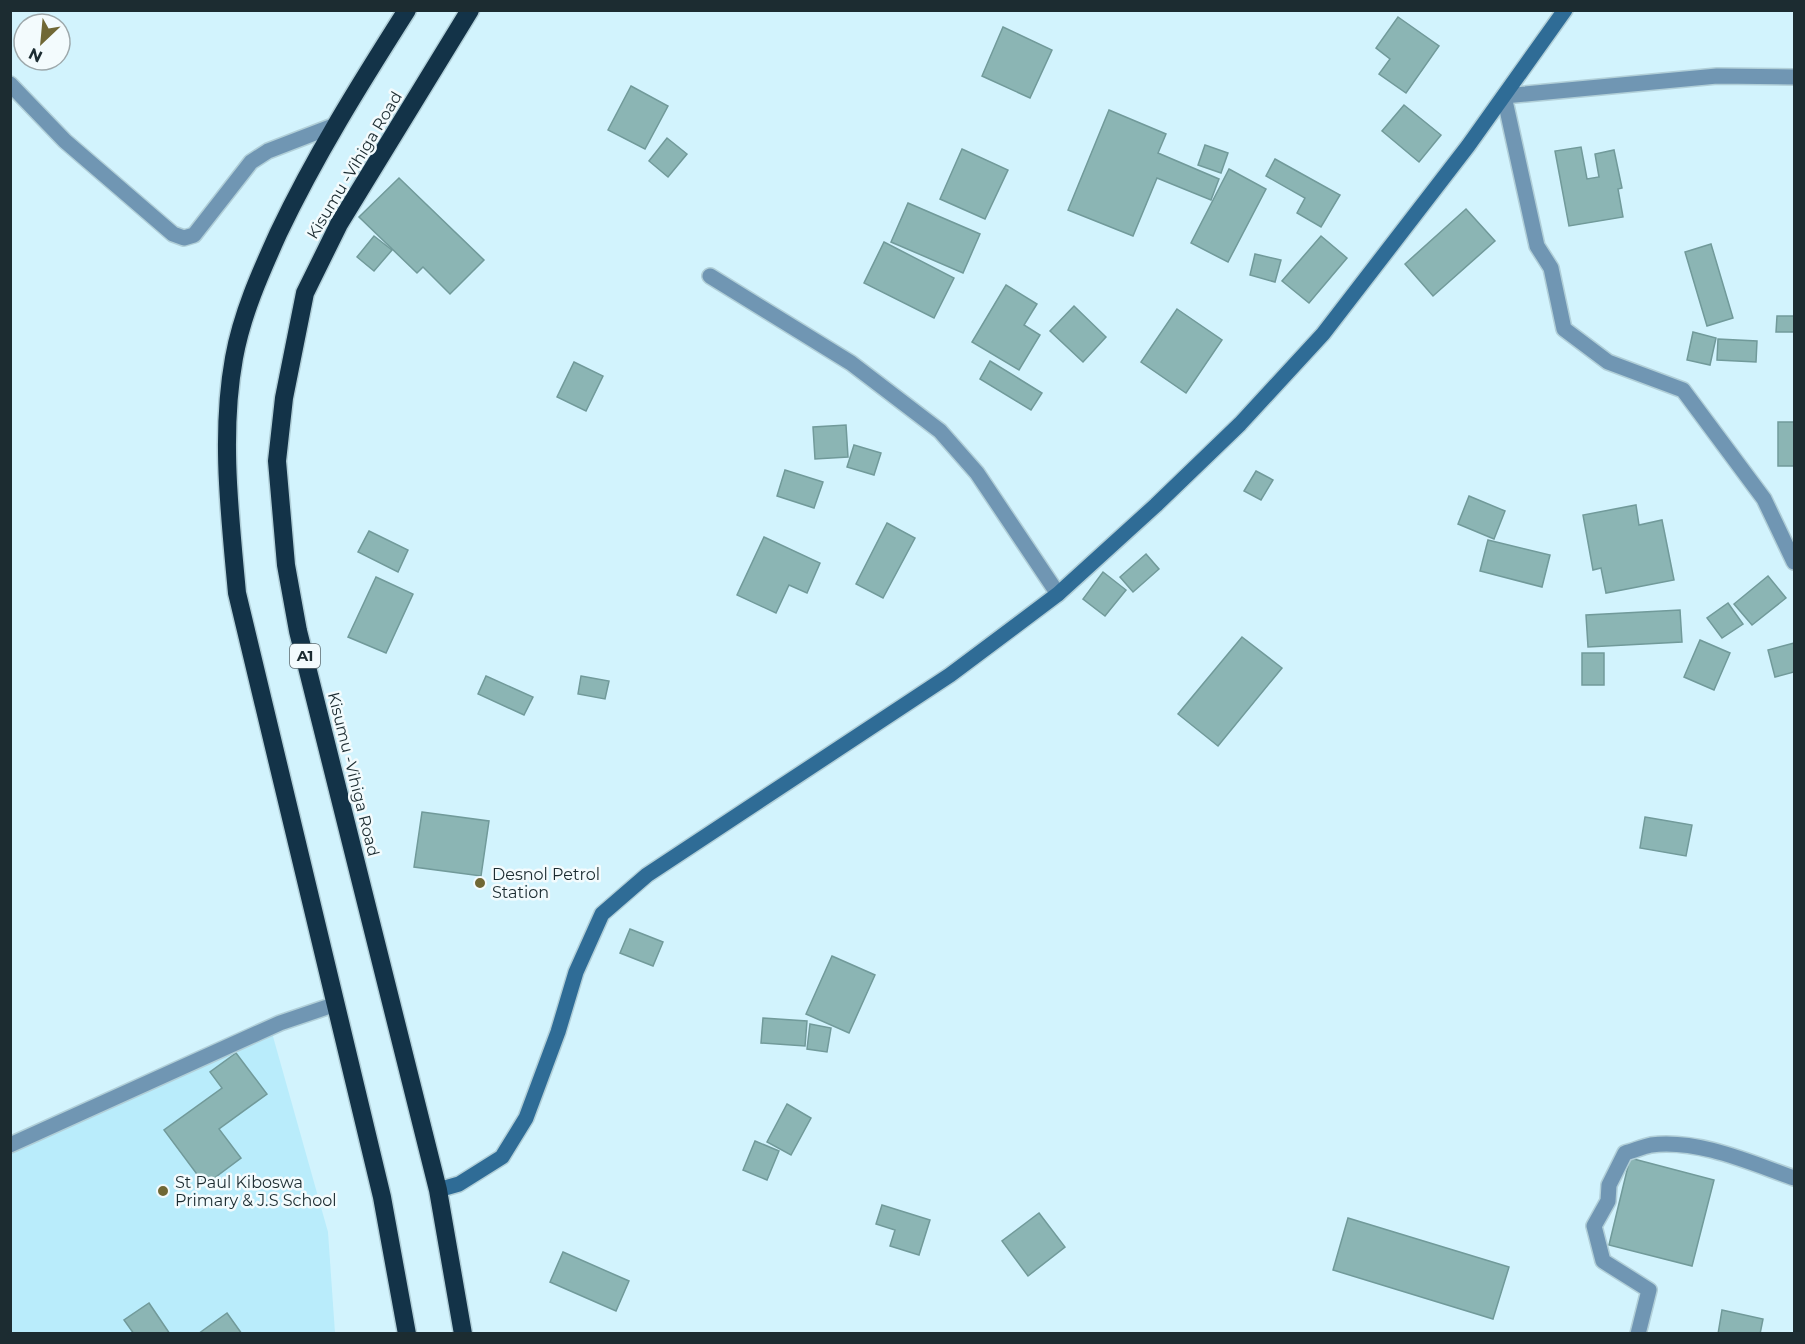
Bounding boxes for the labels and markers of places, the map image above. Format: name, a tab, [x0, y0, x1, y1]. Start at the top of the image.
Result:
place label: Desnol Petrol Station	[492, 865, 600, 902]
marker: Desnol Petrol Station	[473, 876, 487, 890]
place label: St Paul Kiboswa Primary & J.S School	[175, 1173, 337, 1210]
marker: St Paul Kiboswa Primary & J.S School	[156, 1184, 170, 1198]

